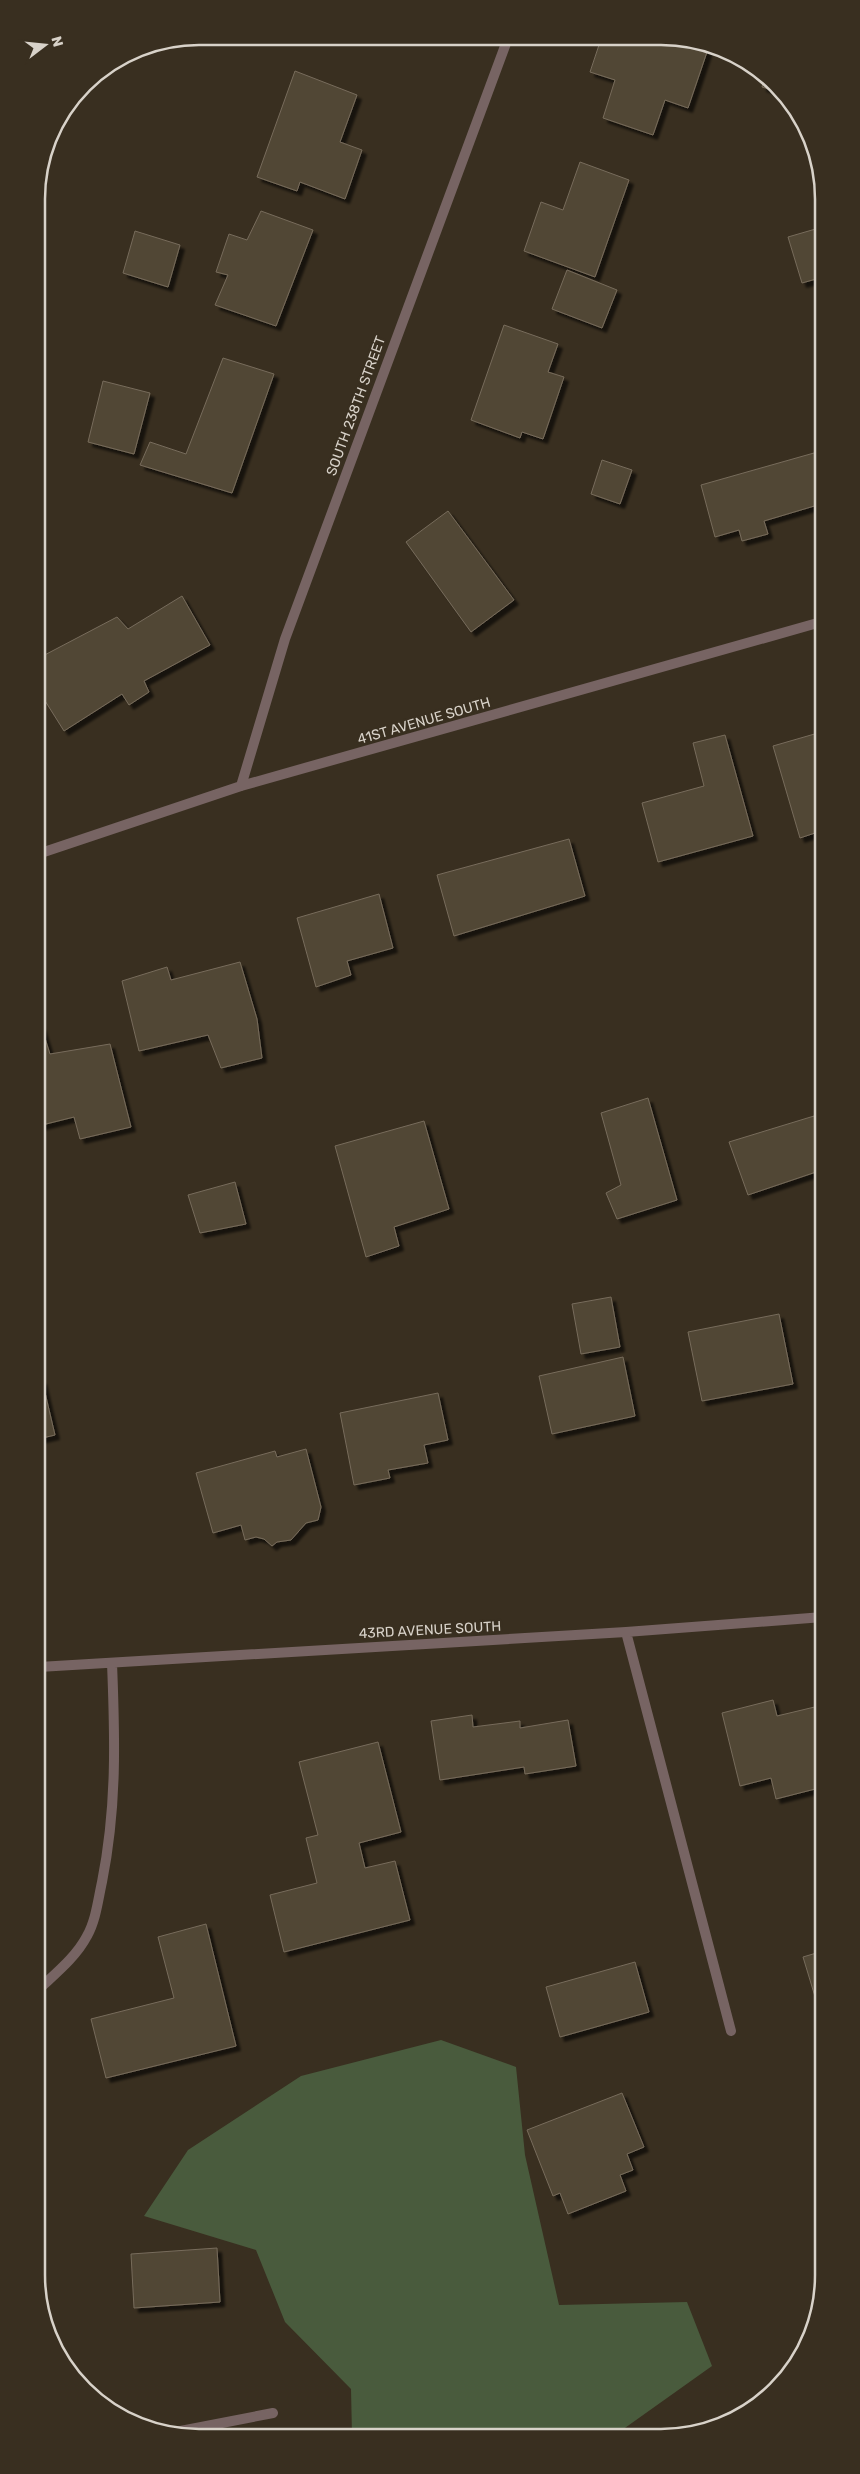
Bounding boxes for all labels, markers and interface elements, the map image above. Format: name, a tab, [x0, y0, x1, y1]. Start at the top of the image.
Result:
north arrow	[20, 20, 70, 70]
text: N	[47, 34, 67, 49]
street label: SOUTH 238TH STREET	[323, 334, 389, 478]
street label: 41ST AVENUE SOUTH	[355, 694, 493, 748]
street label: 43RD AVENUE SOUTH	[358, 1618, 502, 1642]

